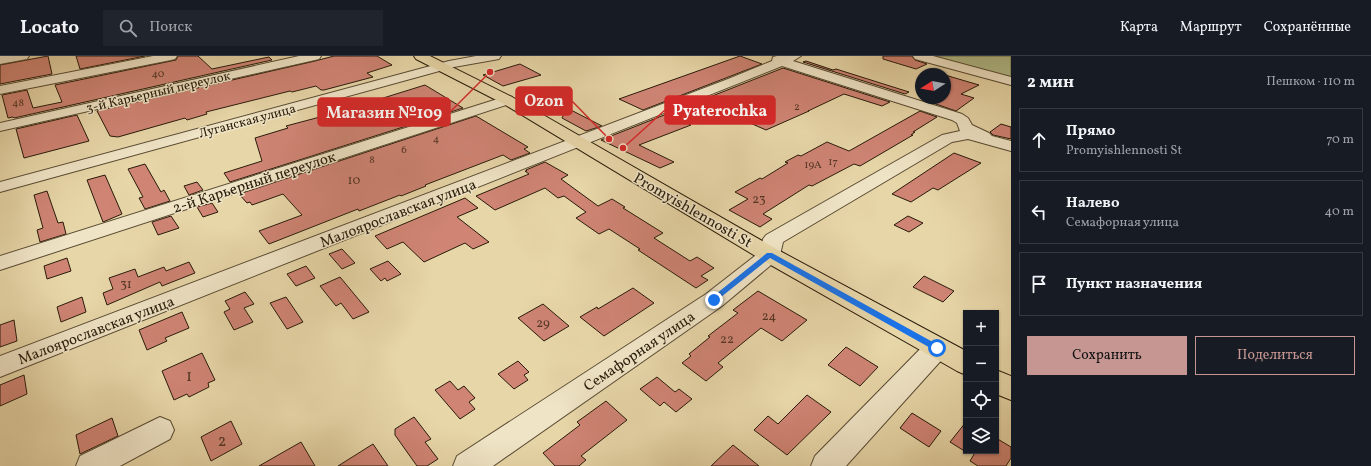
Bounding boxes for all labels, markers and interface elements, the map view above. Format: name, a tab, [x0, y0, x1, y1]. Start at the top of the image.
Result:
search box	[103, 10, 383, 46]
text: Locato	[20, 15, 79, 41]
icon: search	[117, 17, 139, 39]
text: Поиск	[149, 17, 192, 38]
text: Карта	[1120, 18, 1158, 37]
text: Маршрут	[1180, 18, 1242, 37]
text: Сохранённые	[1264, 18, 1351, 37]
house number: 40	[152, 67, 165, 82]
street label: 3-й Карьерный переулок	[85, 68, 232, 118]
north arrow	[915, 68, 951, 104]
text: 2 мин	[1027, 71, 1074, 94]
text: Пешком · 110 m	[1266, 73, 1355, 91]
callout: Ozon	[516, 87, 572, 115]
text: Ozon	[524, 91, 564, 113]
house number: 48	[12, 96, 24, 111]
callout: Pyaterochka	[665, 96, 775, 124]
callout: Магазин №109	[318, 98, 450, 126]
street label: Луганская улица	[197, 100, 298, 144]
house number: 2	[794, 100, 800, 115]
text: Pyaterochka	[673, 101, 768, 123]
text: Магазин №109	[326, 103, 442, 125]
text: Прямо	[1066, 121, 1115, 142]
icon: ahead	[1028, 129, 1050, 151]
text: 70 m	[1326, 131, 1354, 149]
house number: 4	[433, 132, 440, 147]
text: Promyishlennosti St	[1066, 142, 1182, 160]
house number: 6	[401, 143, 407, 158]
street label: 2-й Карьерный переулок	[170, 147, 339, 220]
house number: 8	[369, 153, 375, 168]
house number: 17	[828, 155, 838, 170]
house number: 19А	[804, 158, 822, 173]
street label: Promyishlennosti St	[629, 169, 755, 254]
house number: 10	[348, 172, 361, 190]
street label: Малоярославская улица	[317, 175, 480, 254]
house number: 23	[752, 191, 766, 209]
text: Налево	[1066, 193, 1120, 214]
icon: left	[1028, 201, 1050, 223]
text: 40 m	[1325, 203, 1354, 221]
text: Семафорная улица	[1066, 214, 1179, 232]
icon: arrive	[1028, 273, 1050, 295]
text: Пункт назначения	[1066, 274, 1202, 295]
house number: 31	[120, 276, 132, 294]
route end	[705, 291, 723, 309]
street label: Малоярославская улица	[15, 292, 178, 371]
street label: Семафорная улица	[580, 307, 700, 397]
house number: 24	[762, 308, 776, 326]
map controls	[963, 310, 999, 454]
button: +	[963, 310, 999, 346]
house number: 29	[536, 315, 550, 333]
house number: 22	[720, 331, 734, 349]
button: Сохранить	[1027, 336, 1187, 375]
button: Поделиться	[1195, 336, 1355, 375]
route start	[928, 339, 946, 357]
button: −	[963, 346, 999, 382]
house number: 1	[186, 366, 192, 388]
button: locate	[963, 382, 999, 418]
button: layers	[963, 418, 999, 454]
house number: 2	[218, 431, 226, 453]

